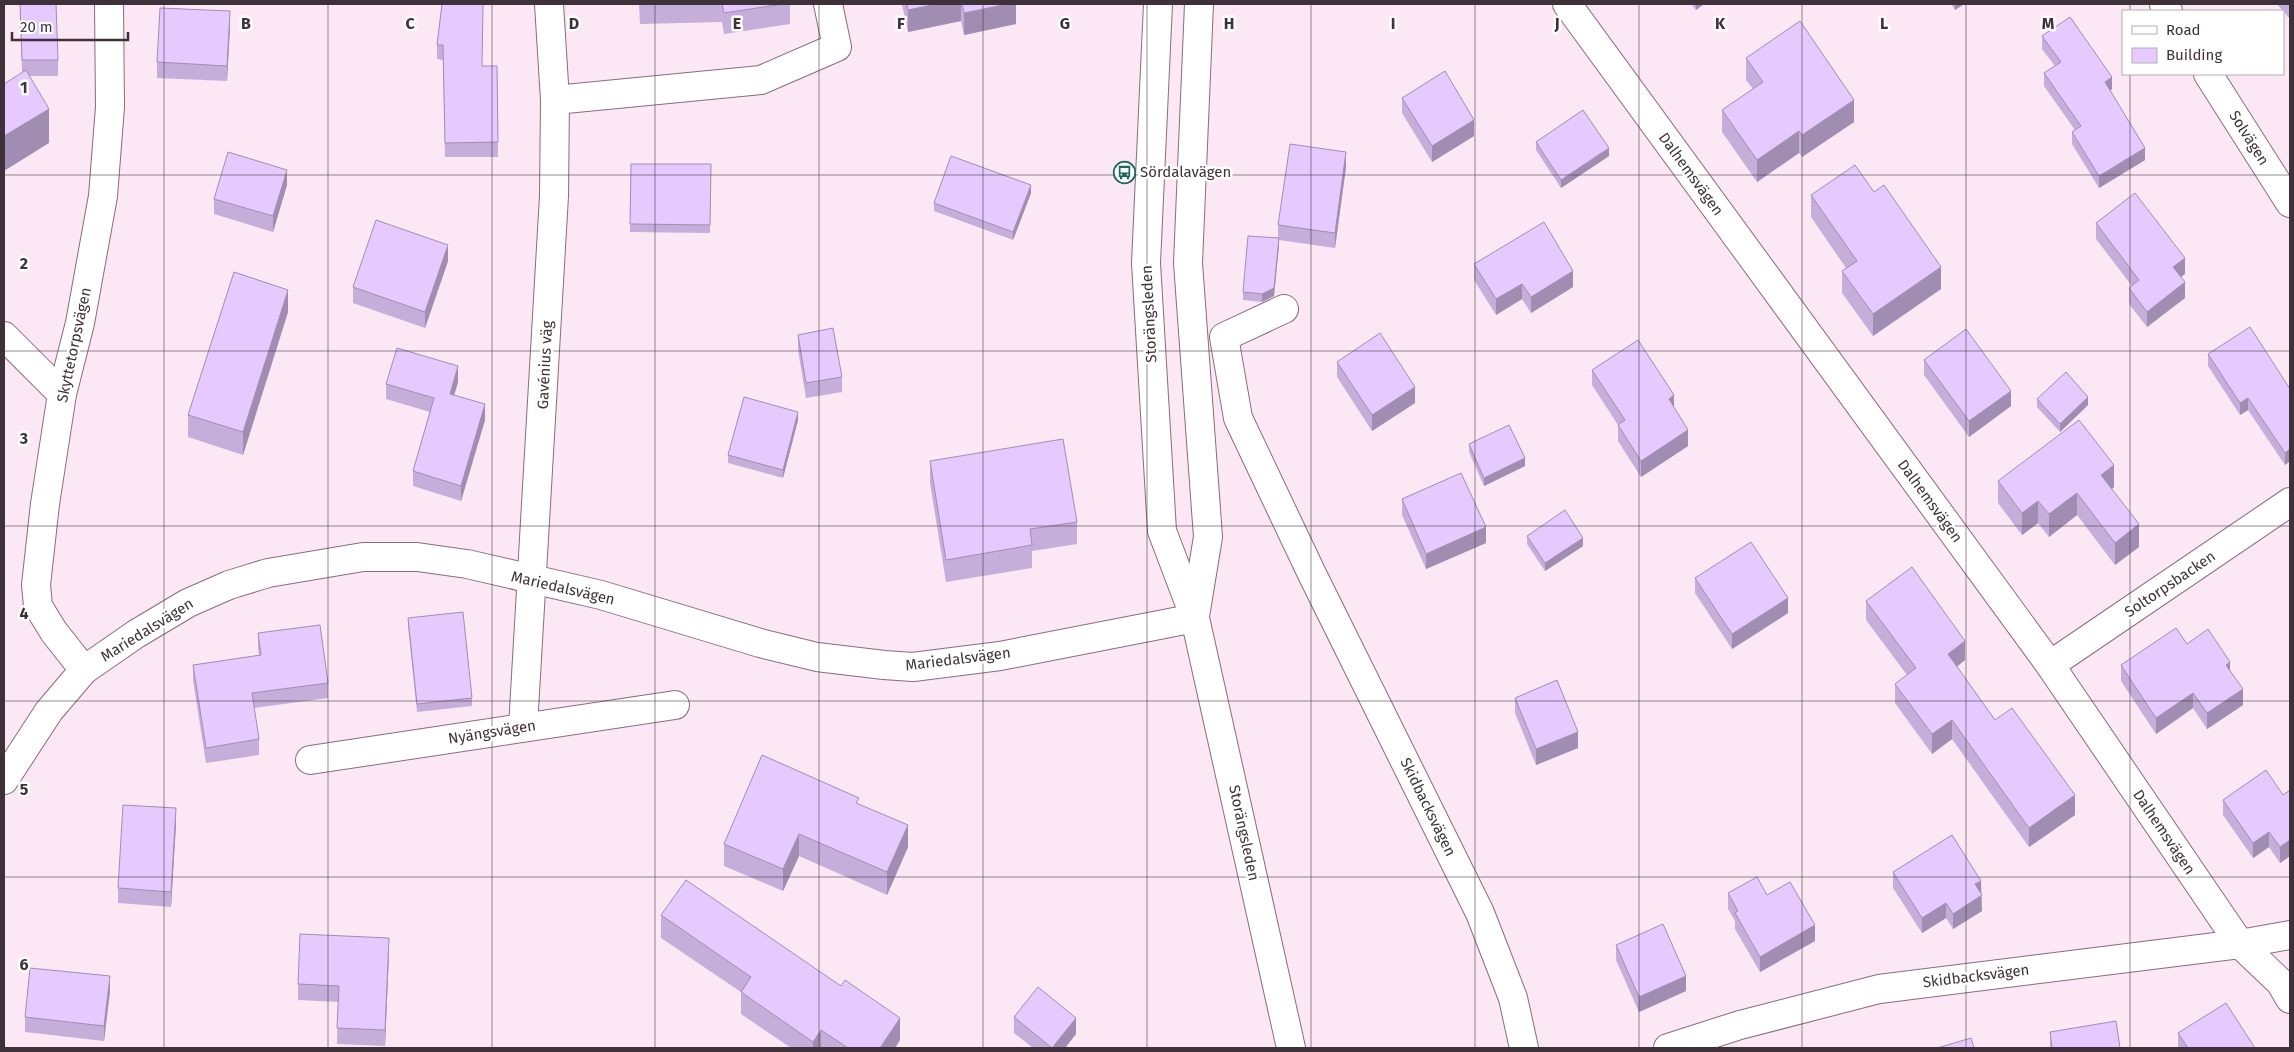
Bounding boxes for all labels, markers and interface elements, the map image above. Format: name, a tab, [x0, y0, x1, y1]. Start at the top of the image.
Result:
scale bar	[12, 10, 129, 42]
legend	[2122, 10, 2284, 75]
text: B	[241, 14, 251, 33]
text: C	[405, 14, 415, 33]
text: D	[569, 14, 579, 33]
text: E	[733, 14, 741, 33]
text: F	[897, 14, 905, 33]
text: G	[1060, 14, 1070, 33]
text: H	[1224, 14, 1234, 33]
text: I	[1391, 14, 1395, 33]
text: J	[1553, 14, 1560, 33]
text: K	[1715, 14, 1726, 33]
text: L	[1880, 14, 1888, 33]
text: M	[2042, 14, 2055, 33]
text: 20 m	[20, 18, 53, 36]
text: Road	[2166, 21, 2201, 39]
text: Building	[2166, 46, 2222, 64]
text: 1	[20, 78, 28, 97]
street label: Solvägen	[2225, 107, 2273, 169]
street label: Dalhemsvägen	[1655, 129, 1727, 219]
bus stop icon: Sördalavägen	[1112, 160, 1136, 184]
place label: Sördalavägen	[1140, 163, 1231, 181]
text: 2	[20, 254, 28, 273]
street label: Storängsleden	[1137, 265, 1161, 363]
street label: Skyttetorpsvägen	[53, 286, 95, 404]
street label: Gavénius väg	[534, 320, 556, 410]
text: 3	[19, 429, 28, 448]
street label: Dalhemsvägen	[1894, 456, 1966, 546]
street label: Soltorpsbacken	[2121, 547, 2219, 621]
street label: Mariedalsvägen	[509, 567, 617, 609]
street label: Mariedalsvägen	[97, 594, 197, 666]
text: 4	[19, 604, 29, 623]
street label: Mariedalsvägen	[904, 644, 1012, 674]
street label: Nyängsvägen	[447, 716, 537, 748]
street label: Skidbacksvägen	[1396, 755, 1460, 859]
text: 5	[20, 780, 29, 799]
street label: Storängsleden	[1225, 783, 1263, 883]
street label: Dalhemsvägen	[2129, 786, 2199, 878]
text: 6	[19, 955, 29, 974]
street label: Skidbacksvägen	[1922, 961, 2030, 991]

